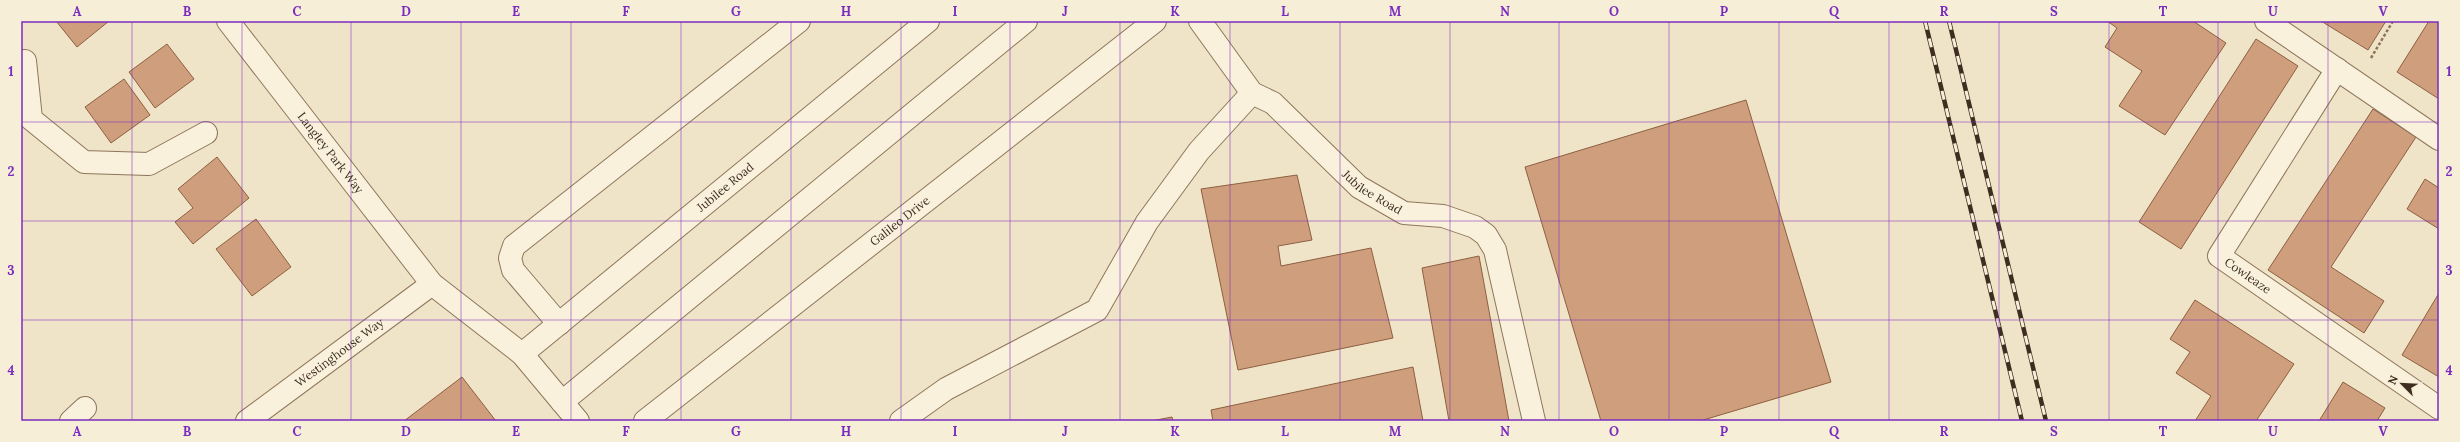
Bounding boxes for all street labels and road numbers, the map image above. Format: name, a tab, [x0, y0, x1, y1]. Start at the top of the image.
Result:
street label: Langley Park Way	[295, 109, 367, 197]
street label: Jubilee Road	[693, 159, 757, 215]
street label: Jubilee Road	[1338, 166, 1405, 217]
street label: Galileo Drive	[867, 192, 933, 249]
street label: Cowleaze	[2222, 254, 2275, 297]
street label: Westinghouse Way	[292, 314, 387, 390]

